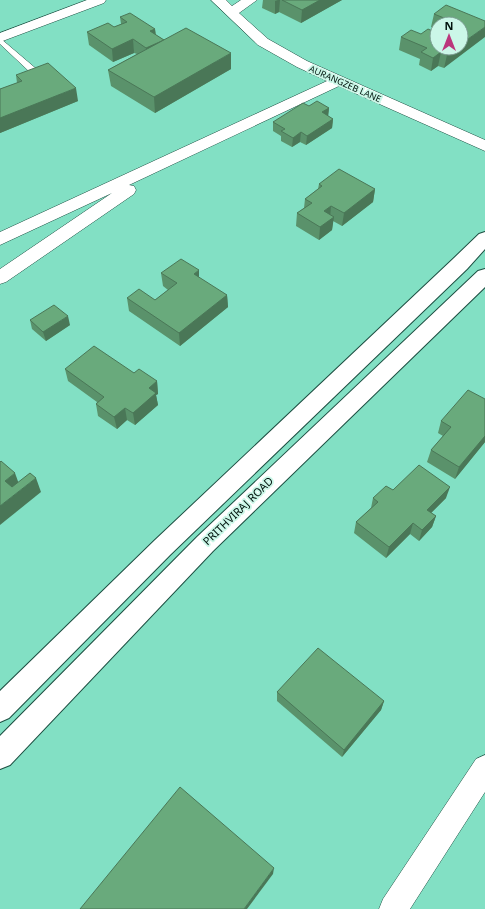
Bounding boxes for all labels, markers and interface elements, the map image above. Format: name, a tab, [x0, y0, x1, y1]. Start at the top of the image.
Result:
north arrow	[429, 16, 469, 56]
text: N	[445, 18, 453, 33]
street label: AURANGZEB LANE	[307, 62, 383, 105]
street label: PRITHVIRAJ ROAD	[199, 473, 276, 548]

